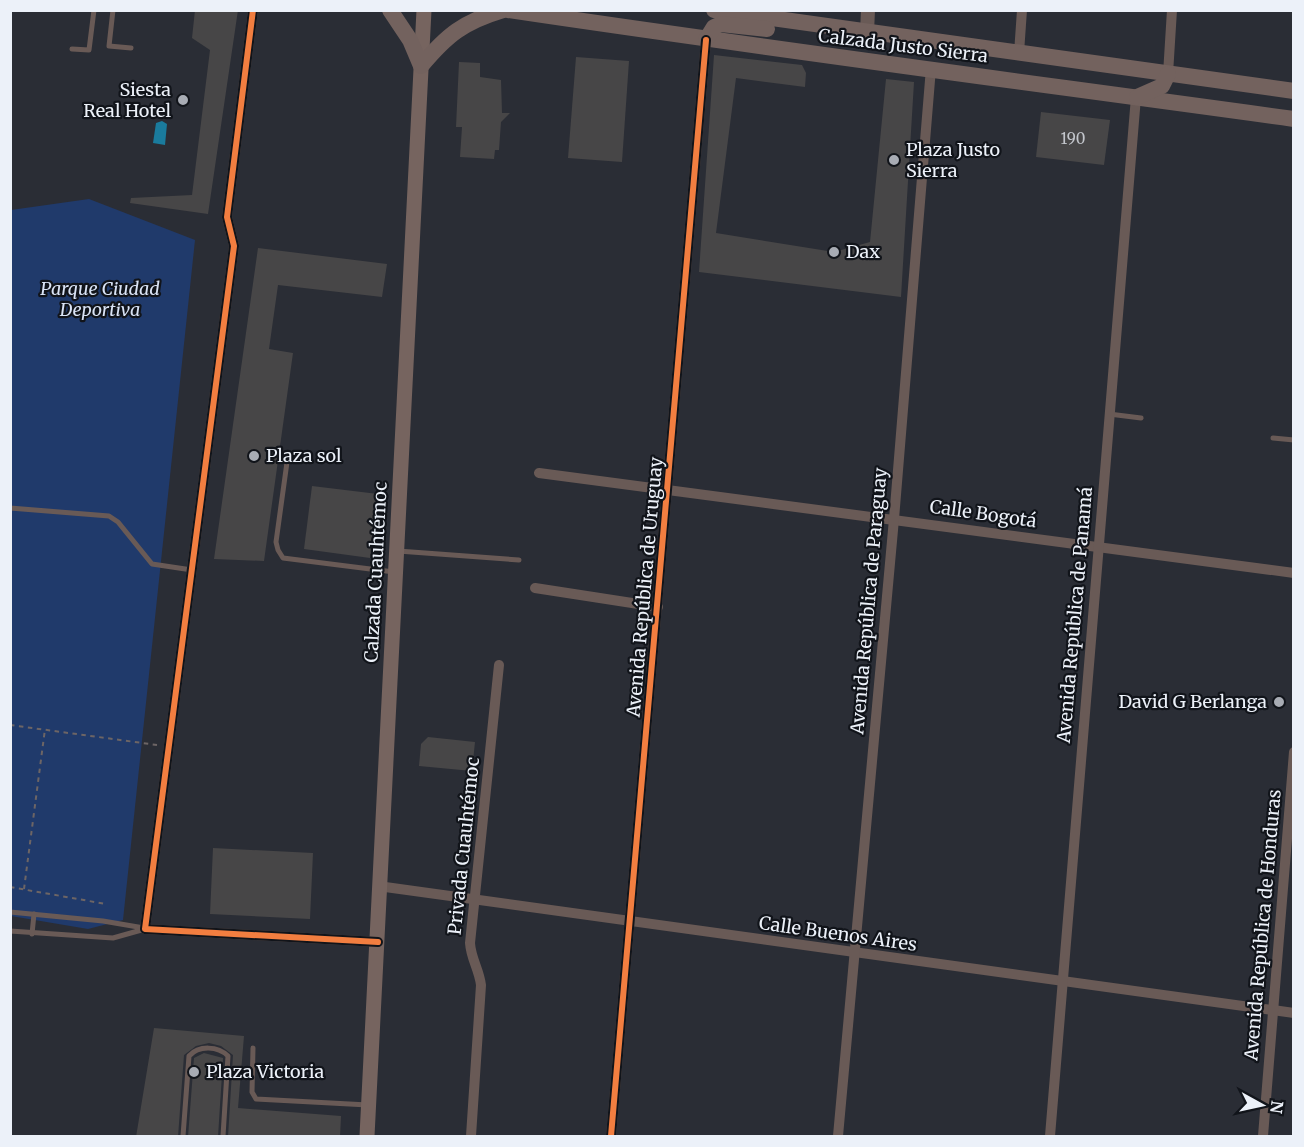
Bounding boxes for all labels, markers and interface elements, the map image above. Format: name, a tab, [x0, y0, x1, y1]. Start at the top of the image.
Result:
street label: Calzada Justo Sierra	[817, 24, 990, 67]
place label: Siesta Real Hotel	[83, 78, 171, 122]
marker: Siesta Real Hotel	[176, 93, 190, 107]
house number: 190	[1061, 129, 1085, 148]
place label: Plaza Justo Sierra	[906, 138, 1000, 182]
marker: Plaza Justo Sierra	[887, 153, 901, 167]
place label: Dax	[846, 240, 880, 263]
marker: Dax	[827, 245, 841, 259]
park label: Parque Ciudad Deportiva	[40, 277, 160, 321]
place label: Plaza sol	[266, 444, 342, 467]
marker: Plaza sol	[247, 449, 261, 463]
street label: Avenida República de Uruguay	[622, 455, 667, 719]
street label: Avenida República de Paraguay	[845, 466, 892, 736]
street label: Calzada Cuauhtémoc	[359, 481, 392, 663]
street label: Avenida República de Panamá	[1052, 486, 1097, 745]
street label: Calle Bogotá	[928, 495, 1038, 532]
place label: David G Berlanga	[1119, 690, 1267, 713]
marker: David G Berlanga	[1272, 695, 1286, 709]
street label: Privada Cuauhtémoc	[443, 756, 484, 936]
street label: Avenida República de Honduras	[1239, 788, 1286, 1062]
street label: Calle Buenos Aires	[758, 911, 919, 956]
place label: Plaza Victoria	[206, 1060, 324, 1083]
marker: Plaza Victoria	[187, 1065, 201, 1079]
north arrow	[1232, 1075, 1292, 1135]
text: N	[1266, 1099, 1288, 1115]

